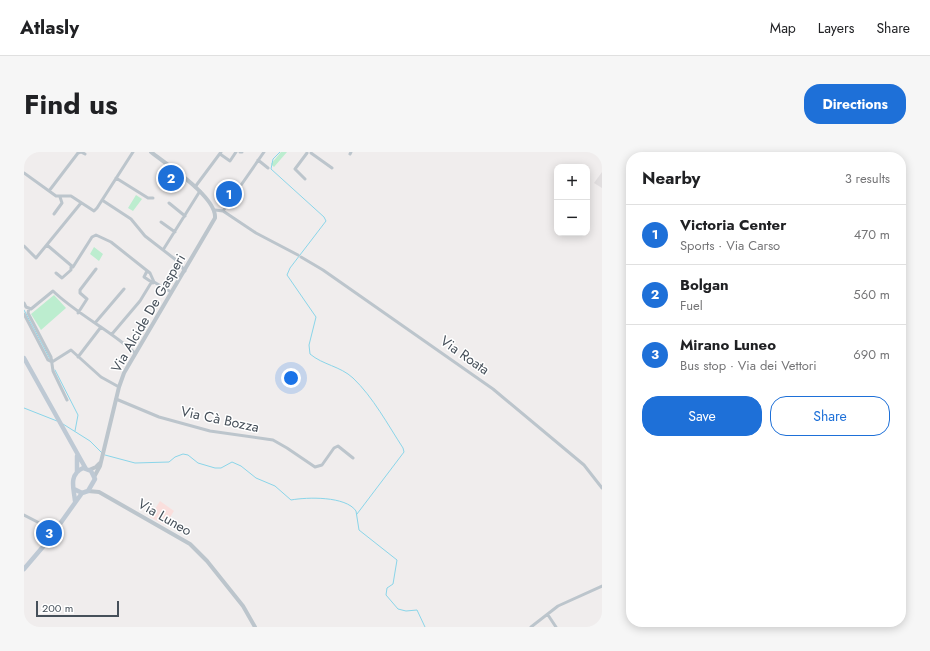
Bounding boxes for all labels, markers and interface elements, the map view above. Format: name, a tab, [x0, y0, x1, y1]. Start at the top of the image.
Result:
text: Atlasly	[20, 14, 79, 41]
text: Map	[770, 18, 796, 38]
text: Layers	[818, 18, 854, 38]
text: Share	[876, 18, 910, 38]
text: Find us	[24, 84, 118, 125]
button: Directions	[804, 84, 906, 124]
pin: 2	[158, 163, 184, 193]
map controls	[554, 164, 590, 236]
button: +	[554, 164, 590, 200]
text: Nearby	[642, 166, 700, 190]
text: 3 results	[845, 169, 890, 188]
pin: 1	[216, 179, 242, 209]
button: −	[554, 200, 590, 236]
text: Victoria Center	[680, 214, 786, 236]
text: 1	[652, 225, 658, 244]
text: 470 m	[854, 225, 890, 244]
text: Sports · Via Carso	[680, 236, 780, 255]
street label: Via Alcide De Gasperi	[106, 250, 190, 376]
text: Bolgan	[680, 274, 729, 296]
text: 2	[651, 285, 659, 304]
text: 560 m	[853, 285, 890, 304]
text: Fuel	[680, 296, 703, 315]
street label: Via Roata	[436, 331, 494, 379]
text: Mirano Luneo	[680, 334, 776, 356]
text: 3	[651, 345, 659, 364]
text: 690 m	[853, 345, 890, 364]
text: Bus stop · Via dei Vettori	[680, 356, 817, 375]
your location	[281, 368, 301, 388]
button: Save	[642, 396, 762, 436]
button: Share	[770, 396, 890, 436]
street label: Via Cà Bozza	[179, 401, 261, 437]
street label: Via Luneo	[134, 493, 196, 541]
pin: 3	[36, 518, 62, 548]
scale bar	[36, 599, 119, 618]
text: 200 m	[42, 600, 73, 616]

